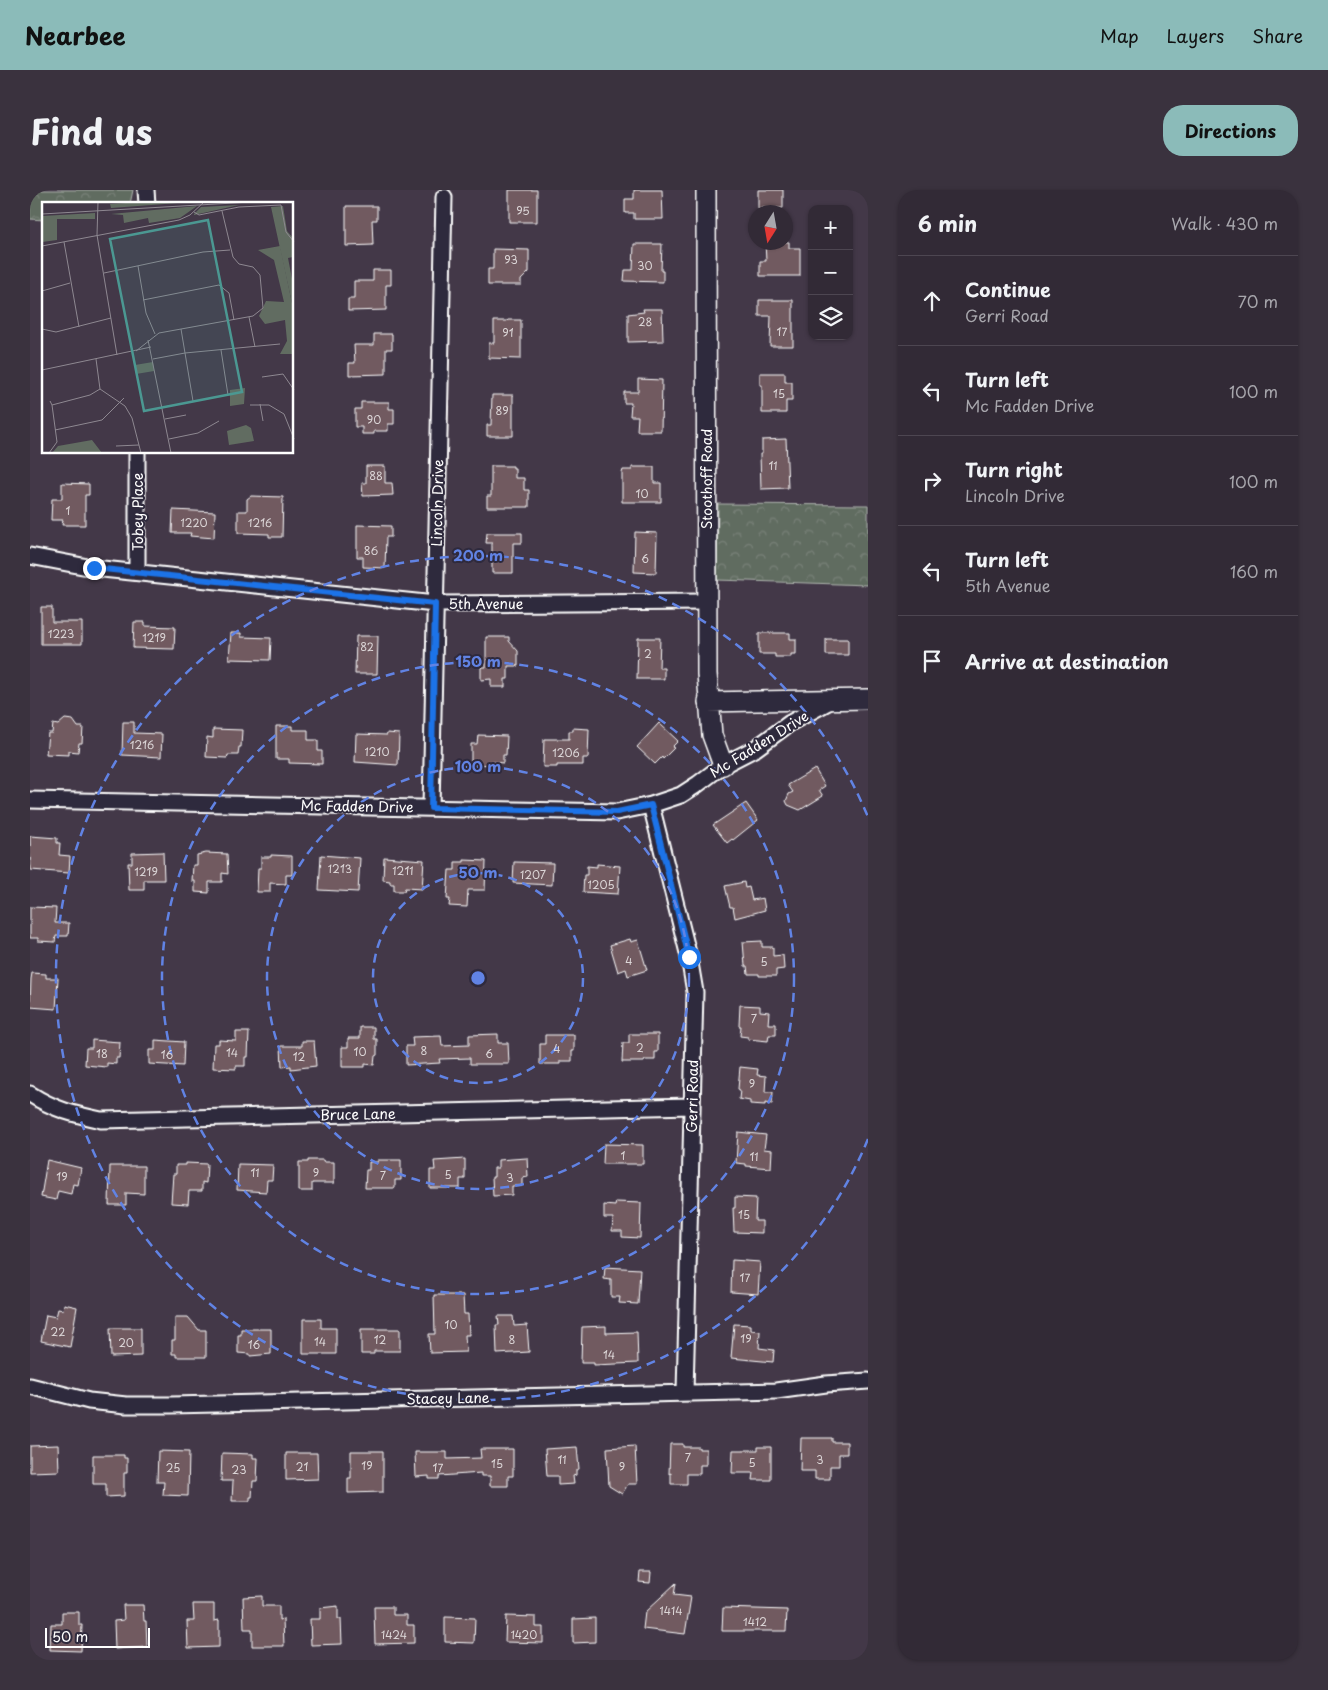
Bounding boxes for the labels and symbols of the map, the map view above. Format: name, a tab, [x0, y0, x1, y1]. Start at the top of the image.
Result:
inset map	[42, 202, 294, 454]
house number: 95	[516, 202, 530, 219]
north arrow	[748, 205, 793, 250]
house number: 93	[504, 251, 518, 268]
house number: 30	[637, 257, 653, 274]
house number: 28	[638, 313, 652, 330]
house number: 17	[777, 323, 788, 340]
house number: 91	[502, 324, 514, 341]
house number: 15	[773, 385, 785, 402]
house number: 89	[495, 402, 509, 419]
house number: 90	[367, 411, 381, 428]
street label: Stoothoff Road	[696, 428, 717, 530]
house number: 11	[768, 457, 778, 474]
street label: Lincoln Drive	[426, 459, 448, 547]
house number: 88	[369, 467, 383, 484]
street label: Tobey Place	[127, 473, 148, 551]
house number: 10	[636, 485, 648, 502]
house number: 1	[66, 502, 71, 519]
house number: 1220	[180, 514, 208, 531]
house number: 1216	[248, 514, 272, 531]
house number: 86	[364, 542, 378, 559]
text: 200 m	[453, 543, 503, 566]
house number: 6	[641, 550, 649, 567]
route end	[83, 557, 106, 580]
street label: 5th Avenue	[449, 593, 524, 614]
house number: 1223	[48, 625, 74, 642]
house number: 1219	[142, 629, 166, 646]
house number: 82	[360, 638, 374, 655]
house number: 2	[644, 645, 652, 662]
text: 150 m	[455, 649, 501, 672]
street label: Mc Fadden Drive	[705, 705, 813, 783]
house number: 1216	[130, 736, 154, 753]
house number: 1210	[364, 743, 390, 760]
house number: 1206	[552, 744, 580, 761]
text: 100 m	[455, 754, 501, 777]
street label: Mc Fadden Drive	[300, 795, 414, 817]
house number: 1213	[328, 860, 352, 877]
text: 50 m	[459, 860, 497, 883]
house number: 1211	[392, 862, 414, 879]
house number: 1219	[134, 863, 158, 880]
house number: 1207	[520, 866, 546, 883]
house number: 1205	[588, 876, 614, 893]
route start	[678, 946, 701, 969]
house number: 4	[625, 952, 633, 969]
house number: 5	[760, 953, 768, 970]
centre of rings	[469, 969, 487, 987]
house number: 7	[751, 1010, 757, 1027]
house number: 2	[636, 1039, 644, 1056]
house number: 4	[553, 1040, 561, 1057]
house number: 8	[421, 1042, 428, 1059]
house number: 10	[354, 1043, 366, 1060]
house number: 14	[226, 1044, 238, 1061]
house number: 18	[96, 1045, 108, 1062]
house number: 6	[485, 1045, 493, 1062]
house number: 16	[161, 1046, 174, 1063]
house number: 12	[293, 1048, 306, 1065]
street label: Gerri Road	[681, 1059, 703, 1133]
house number: 9	[749, 1075, 755, 1092]
street label: Bruce Lane	[320, 1103, 396, 1125]
house number: 1	[621, 1147, 626, 1164]
house number: 11	[749, 1148, 759, 1165]
house number: 11	[250, 1164, 260, 1181]
house number: 9	[313, 1164, 319, 1181]
house number: 5	[444, 1166, 452, 1183]
house number: 7	[380, 1167, 386, 1184]
house number: 19	[56, 1168, 68, 1185]
house number: 3	[506, 1169, 514, 1186]
house number: 15	[738, 1206, 750, 1223]
house number: 17	[740, 1269, 751, 1286]
house number: 10	[445, 1316, 457, 1333]
house number: 22	[51, 1323, 65, 1340]
house number: 19	[740, 1330, 752, 1347]
house number: 12	[374, 1331, 387, 1348]
house number: 8	[509, 1331, 516, 1348]
house number: 14	[314, 1333, 326, 1350]
house number: 20	[118, 1334, 134, 1351]
house number: 16	[248, 1336, 261, 1353]
house number: 14	[603, 1346, 615, 1363]
street label: Stacey Lane	[406, 1387, 490, 1409]
house number: 7	[685, 1449, 691, 1466]
house number: 11	[557, 1451, 567, 1468]
house number: 3	[816, 1451, 824, 1468]
house number: 5	[748, 1454, 756, 1471]
house number: 15	[491, 1455, 503, 1472]
house number: 19	[361, 1457, 373, 1474]
house number: 21	[296, 1458, 308, 1475]
house number: 9	[619, 1458, 625, 1475]
house number: 25	[166, 1459, 180, 1476]
house number: 17	[433, 1459, 444, 1476]
house number: 23	[232, 1461, 246, 1478]
house number: 1414	[660, 1602, 683, 1619]
house number: 1412	[743, 1613, 767, 1630]
scale bar	[45, 1625, 150, 1648]
house number: 1424	[381, 1626, 407, 1643]
house number: 1420	[511, 1626, 537, 1643]

